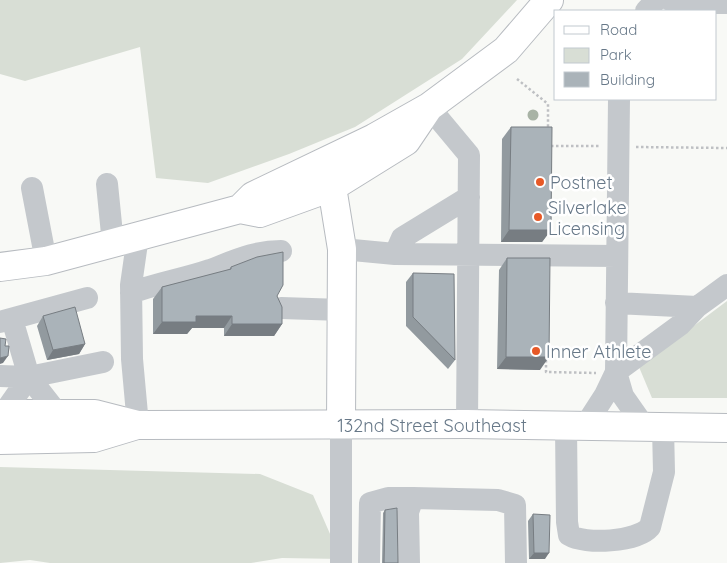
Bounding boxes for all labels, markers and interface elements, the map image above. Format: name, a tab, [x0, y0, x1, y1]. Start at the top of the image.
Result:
legend	[554, 10, 717, 100]
text: Road	[600, 20, 637, 39]
text: Park	[600, 45, 632, 64]
text: Building	[600, 70, 655, 89]
place label: Postnet	[550, 171, 613, 194]
marker: Postnet	[534, 176, 546, 188]
place label: Silverlake Licensing	[548, 196, 627, 240]
marker: Silverlake Licensing	[532, 211, 544, 223]
place label: Inner Athlete	[546, 340, 652, 363]
marker: Inner Athlete	[530, 345, 542, 357]
street label: 132nd Street Southeast	[337, 414, 527, 437]

